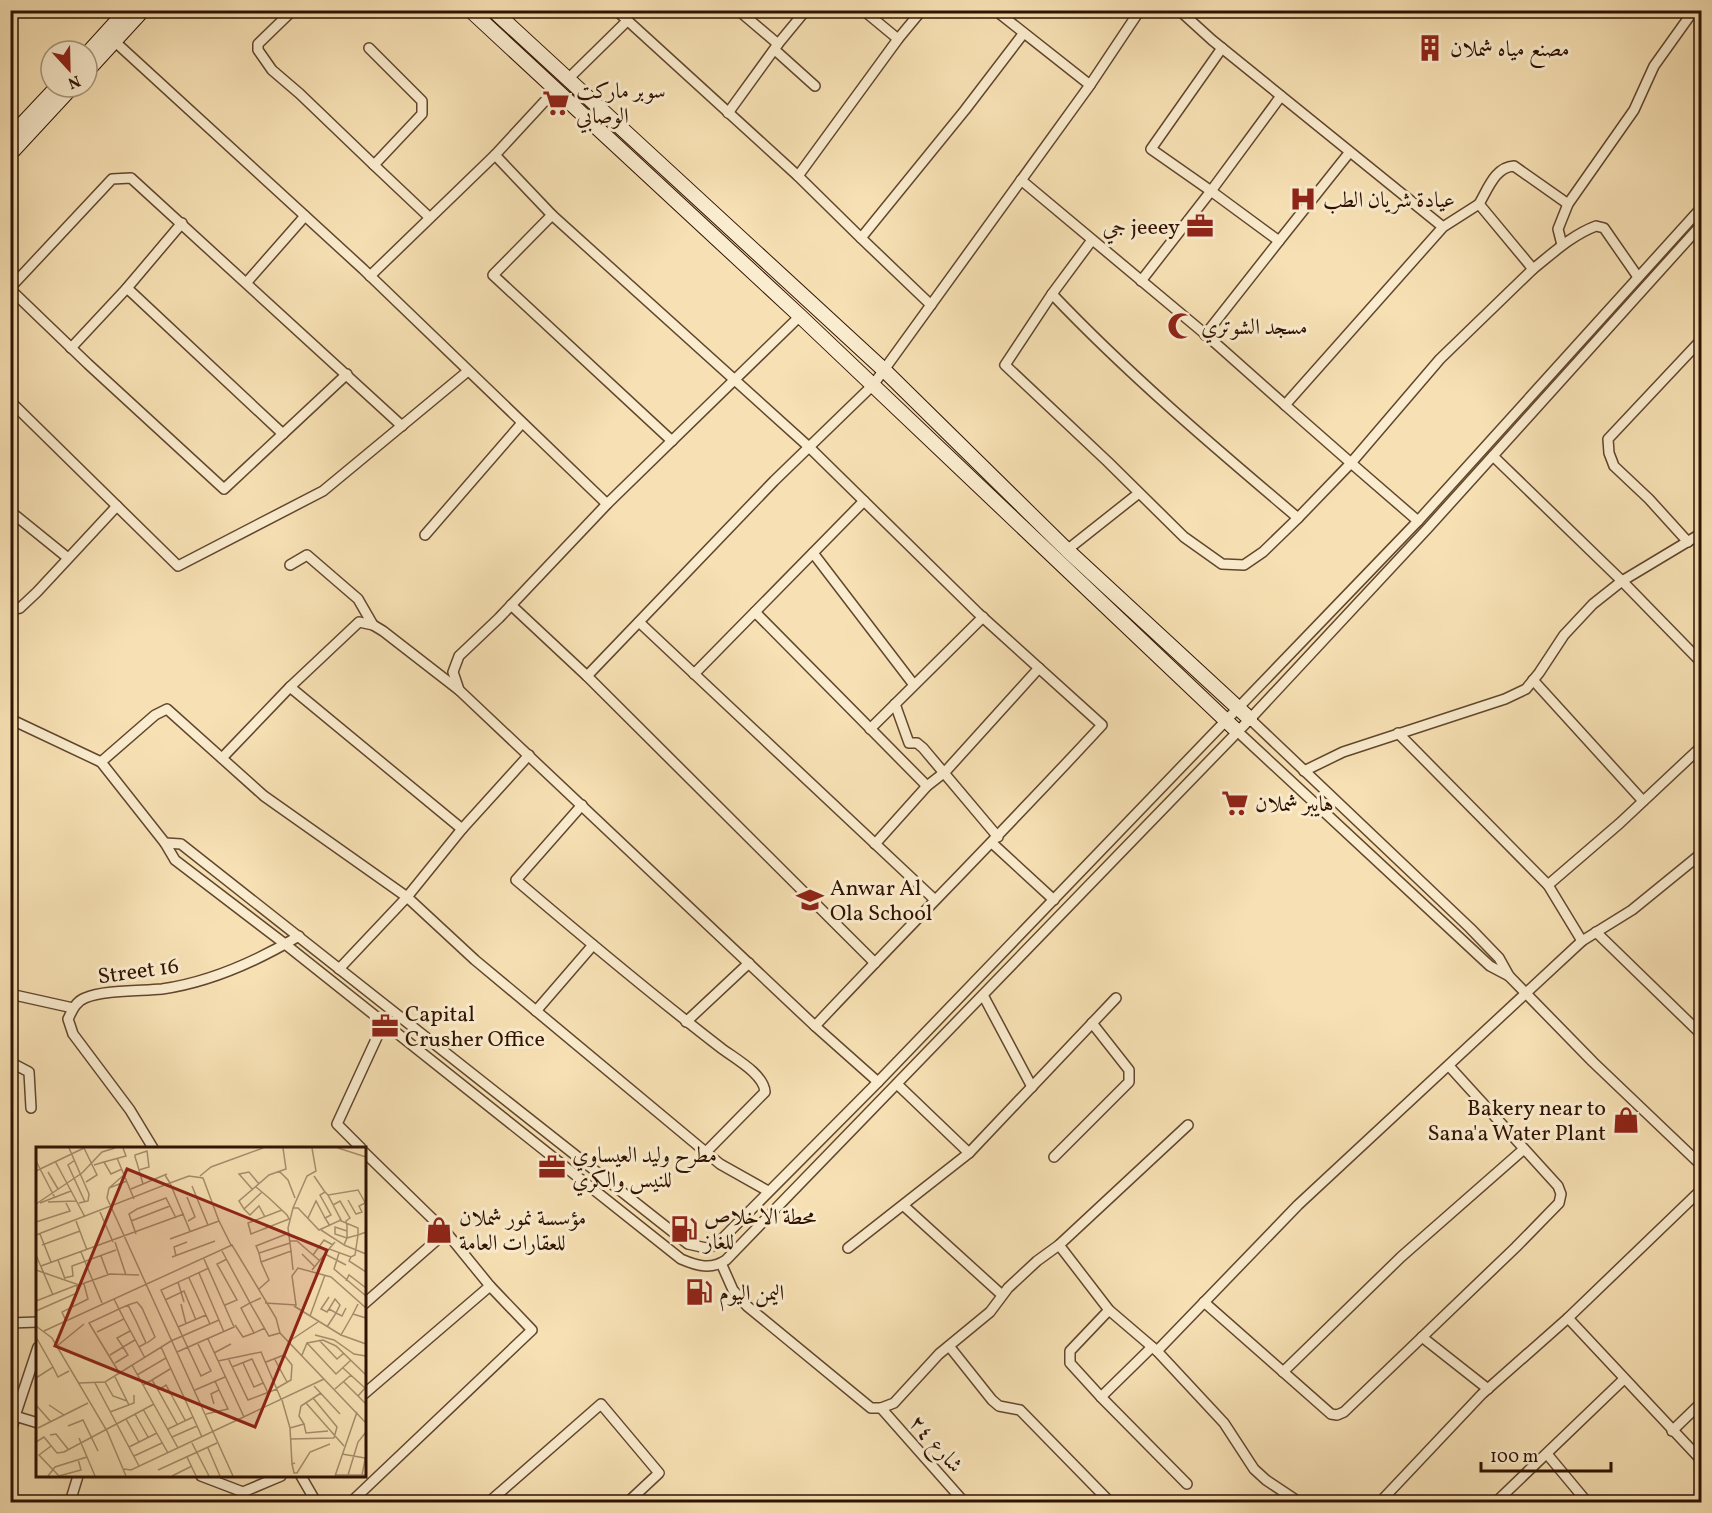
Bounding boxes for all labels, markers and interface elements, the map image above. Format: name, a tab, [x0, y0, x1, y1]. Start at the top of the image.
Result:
building icon: مصنع مياه شملان	[1415, 33, 1445, 63]
place label: مصنع مياه شملان	[1450, 35, 1570, 68]
north arrow	[39, 39, 99, 99]
text: N	[64, 69, 83, 94]
place label: سوبر ماركت الوصابي	[576, 77, 666, 134]
supermarket icon: سوبر ماركت الوصابي	[541, 88, 571, 118]
hospital icon: عيادة شريان الطب	[1288, 184, 1318, 214]
place label: عيادة شريان الطب	[1323, 186, 1455, 217]
office icon: جي jeeey	[1185, 211, 1215, 241]
place label: جي jeeey	[1102, 213, 1180, 245]
mosque icon: مسجد الشوتري	[1166, 311, 1196, 341]
place label: مسجد الشوتري	[1201, 313, 1307, 344]
supermarket icon: هايبر شملان	[1220, 788, 1250, 818]
place label: هايبر شملان	[1255, 790, 1334, 821]
place label: Anwar Al Ola School	[830, 874, 932, 930]
school or university icon: Anwar Al Ola School	[795, 885, 825, 915]
street label: Street 16	[96, 951, 181, 994]
place label: Capital Crusher Office	[405, 1000, 545, 1056]
office icon: Capital Crusher Office	[370, 1011, 400, 1041]
place label: Bakery near to Sana'a Water Plant	[1427, 1094, 1606, 1150]
shop icon: Bakery near to Sana'a Water Plant	[1611, 1105, 1641, 1135]
place label: مطرح وليد العيساوي للنيس والكري	[572, 1141, 717, 1197]
inset map	[36, 1147, 366, 1477]
office icon: مطرح وليد العيساوي للنيس والكري	[537, 1152, 567, 1182]
place label: محطة الاخلاص للغاز	[702, 1203, 817, 1259]
place label: مؤسسة نمور شملان للعقارات العامة	[459, 1204, 586, 1260]
fuel station icon: محطة الاخلاص للغاز	[669, 1214, 699, 1244]
shop icon: مؤسسة نمور شملان للعقارات العامة	[424, 1215, 454, 1245]
fuel station icon: اليمن اليوم	[684, 1277, 714, 1307]
place label: اليمن اليوم	[719, 1279, 784, 1312]
street label: شارع ٢٤	[900, 1409, 969, 1481]
scale bar	[1481, 1435, 1612, 1473]
text: 100 m	[1490, 1445, 1539, 1470]

